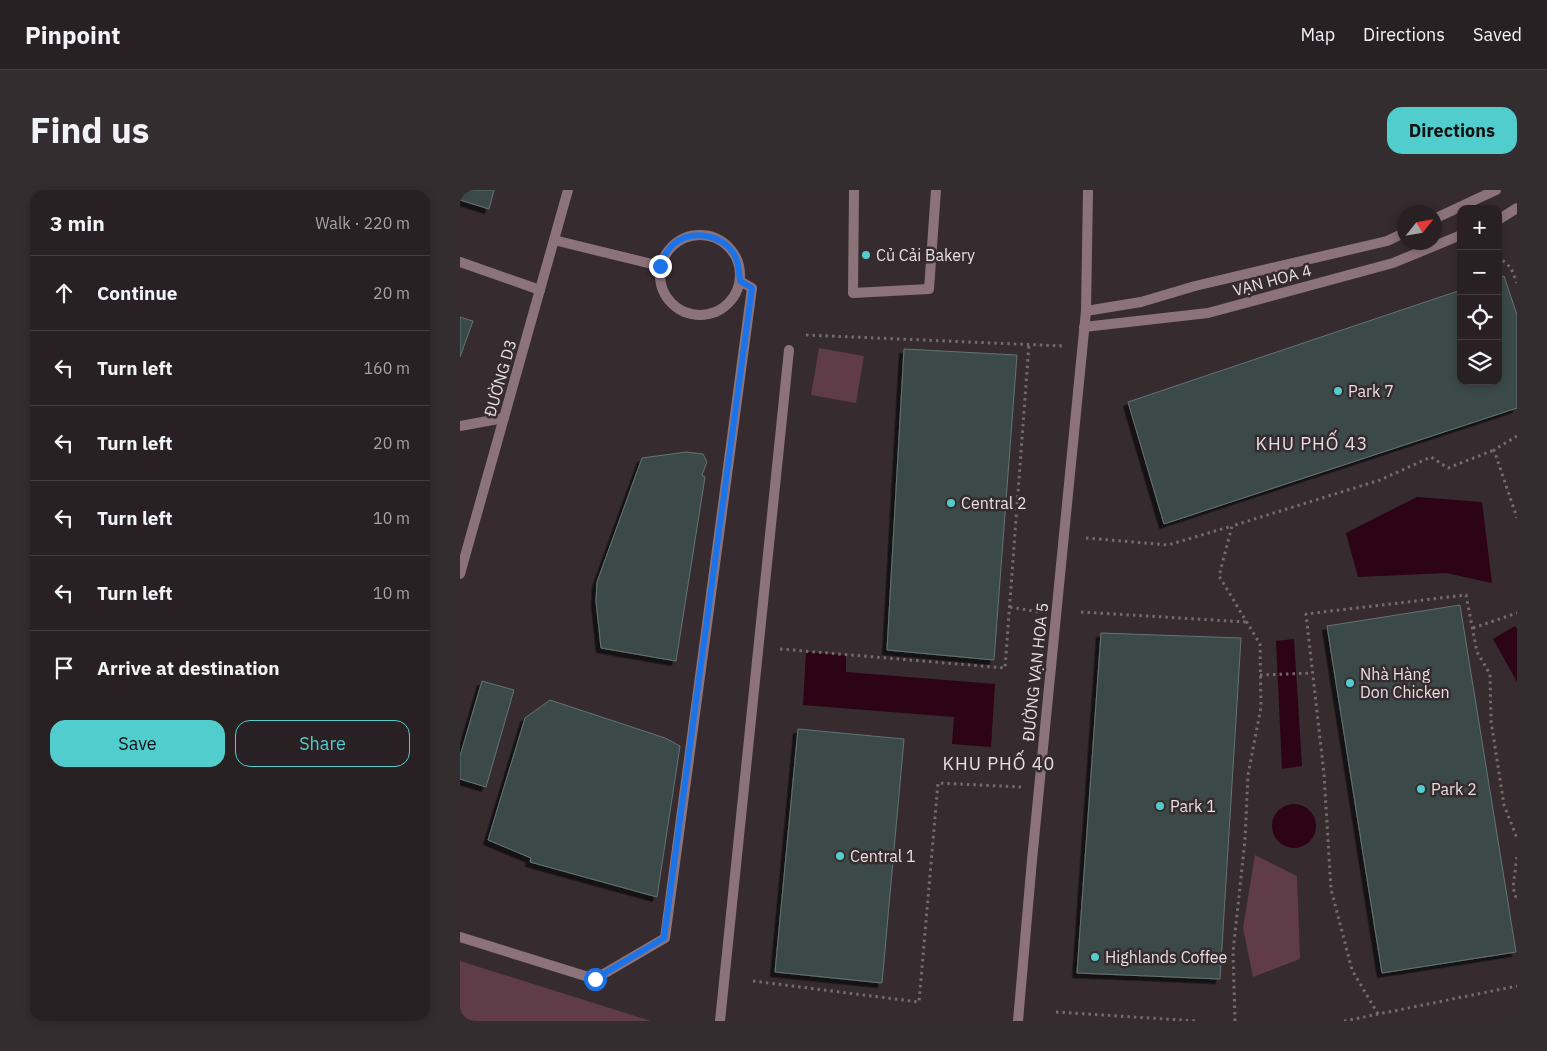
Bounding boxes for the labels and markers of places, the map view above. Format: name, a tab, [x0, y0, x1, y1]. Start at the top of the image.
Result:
place label: Củ Cải Bakery	[876, 245, 975, 265]
marker: Củ Cải Bakery	[860, 249, 872, 261]
place label: Park 7	[1348, 381, 1394, 401]
marker: Park 7	[1332, 385, 1344, 397]
place label: Central 2	[961, 493, 1027, 513]
marker: Central 2	[945, 497, 957, 509]
place label: Nhà Hàng Don Chicken	[1360, 664, 1450, 702]
marker: Nhà Hàng Don Chicken	[1344, 677, 1356, 689]
place label: Park 2	[1431, 779, 1477, 799]
marker: Park 2	[1415, 783, 1427, 795]
place label: Park 1	[1170, 796, 1216, 816]
marker: Park 1	[1154, 800, 1166, 812]
place label: Central 1	[850, 846, 916, 866]
marker: Central 1	[834, 850, 846, 862]
place label: Highlands Coffee	[1105, 947, 1228, 967]
marker: Highlands Coffee	[1089, 951, 1101, 963]

